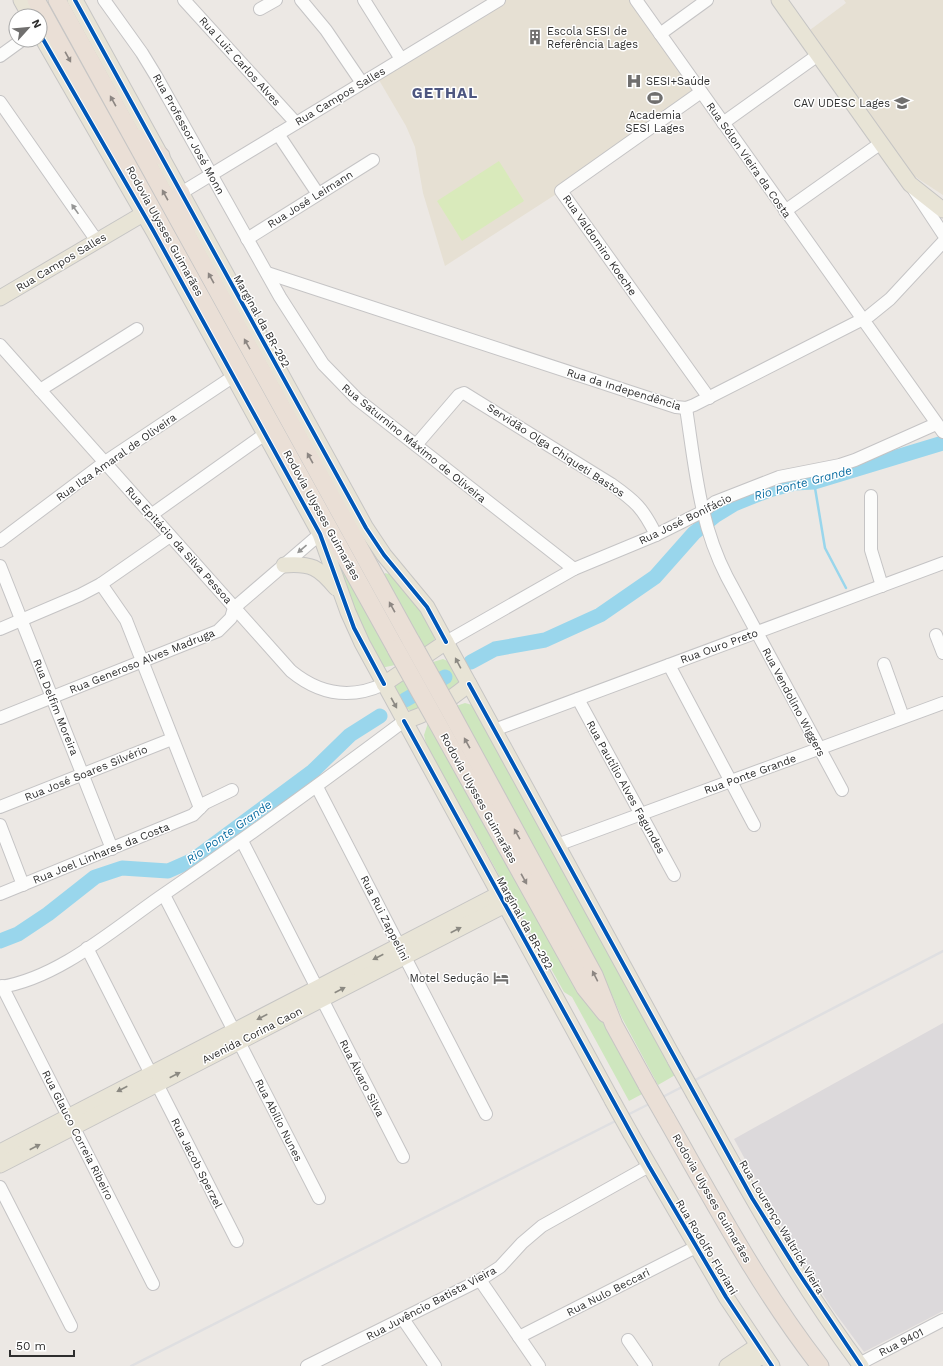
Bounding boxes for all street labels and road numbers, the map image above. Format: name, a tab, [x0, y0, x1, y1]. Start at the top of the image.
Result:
street label: Rua Luiz Carlos Alves	[196, 14, 283, 109]
street label: Rua Campos Salles	[293, 64, 388, 129]
street label: Rua Professor José Monn	[150, 72, 227, 197]
street label: Rua Sólon Vieira da Costa	[704, 100, 794, 221]
street label: Rodovia Ulysses Guimarães	[123, 164, 206, 299]
street label: Rua José Leimann	[265, 168, 355, 231]
street label: Rua Valdomiro Koeche	[560, 192, 639, 298]
street label: Rua Campos Salles	[14, 230, 109, 295]
street label: Marginal da BR-282	[231, 273, 292, 370]
street label: Rua da Independência	[565, 366, 683, 413]
street label: Rua Saturnino Máximo de Oliveira	[339, 381, 488, 506]
street label: Servidão Olga Chiqueti Bastos	[484, 401, 627, 500]
street label: Rua Ilza Amaral de Oliveira	[54, 411, 179, 504]
street label: Rodovia Ulysses Guimarães	[280, 448, 363, 583]
street label: Rua Epitácio da Silva Pessoa	[123, 484, 235, 607]
street label: Rua José Bonifácio	[637, 491, 734, 548]
street label: Rua Generoso Alves Madruga	[68, 626, 217, 697]
street label: Rua Ouro Preto	[679, 626, 760, 667]
street label: Rua Vendolino Wiggers	[759, 646, 828, 759]
street label: Rua Delfim Moreira	[30, 657, 81, 757]
street label: Rua Pautílio Alves Fagundes	[584, 718, 668, 856]
street label: Rodovia Ulysses Guimarães	[437, 731, 520, 866]
street label: Rua José Soares Silvério	[23, 743, 149, 804]
street label: Rua Ponte Grande	[702, 752, 798, 797]
street label: Rua Joel Linhares da Costa	[31, 820, 171, 887]
street label: Rua Rui Zappelini	[357, 874, 412, 963]
street label: Marginal da BR-282	[494, 875, 555, 972]
street label: Avenida Corina Caon	[200, 1005, 304, 1066]
street label: Rua Álvaro Silva	[336, 1037, 388, 1119]
street label: Rua Glauco Correia Ribeiro	[39, 1068, 116, 1202]
street label: Rua Abílio Nunes	[252, 1077, 305, 1164]
street label: Rua Jacob Sperzel	[168, 1116, 225, 1211]
street label: Rodovia Ulysses Guimarães	[669, 1132, 754, 1265]
street label: Rua Lourenço Waltrick Vieira	[736, 1158, 827, 1297]
street label: Rua Rodolfo Floriani	[673, 1197, 740, 1297]
street label: Rua Juvêncio Batista Vieira	[364, 1264, 498, 1343]
street label: Rua Nulo Beccari	[564, 1266, 652, 1319]
street label: Rua 9401	[877, 1326, 926, 1359]

